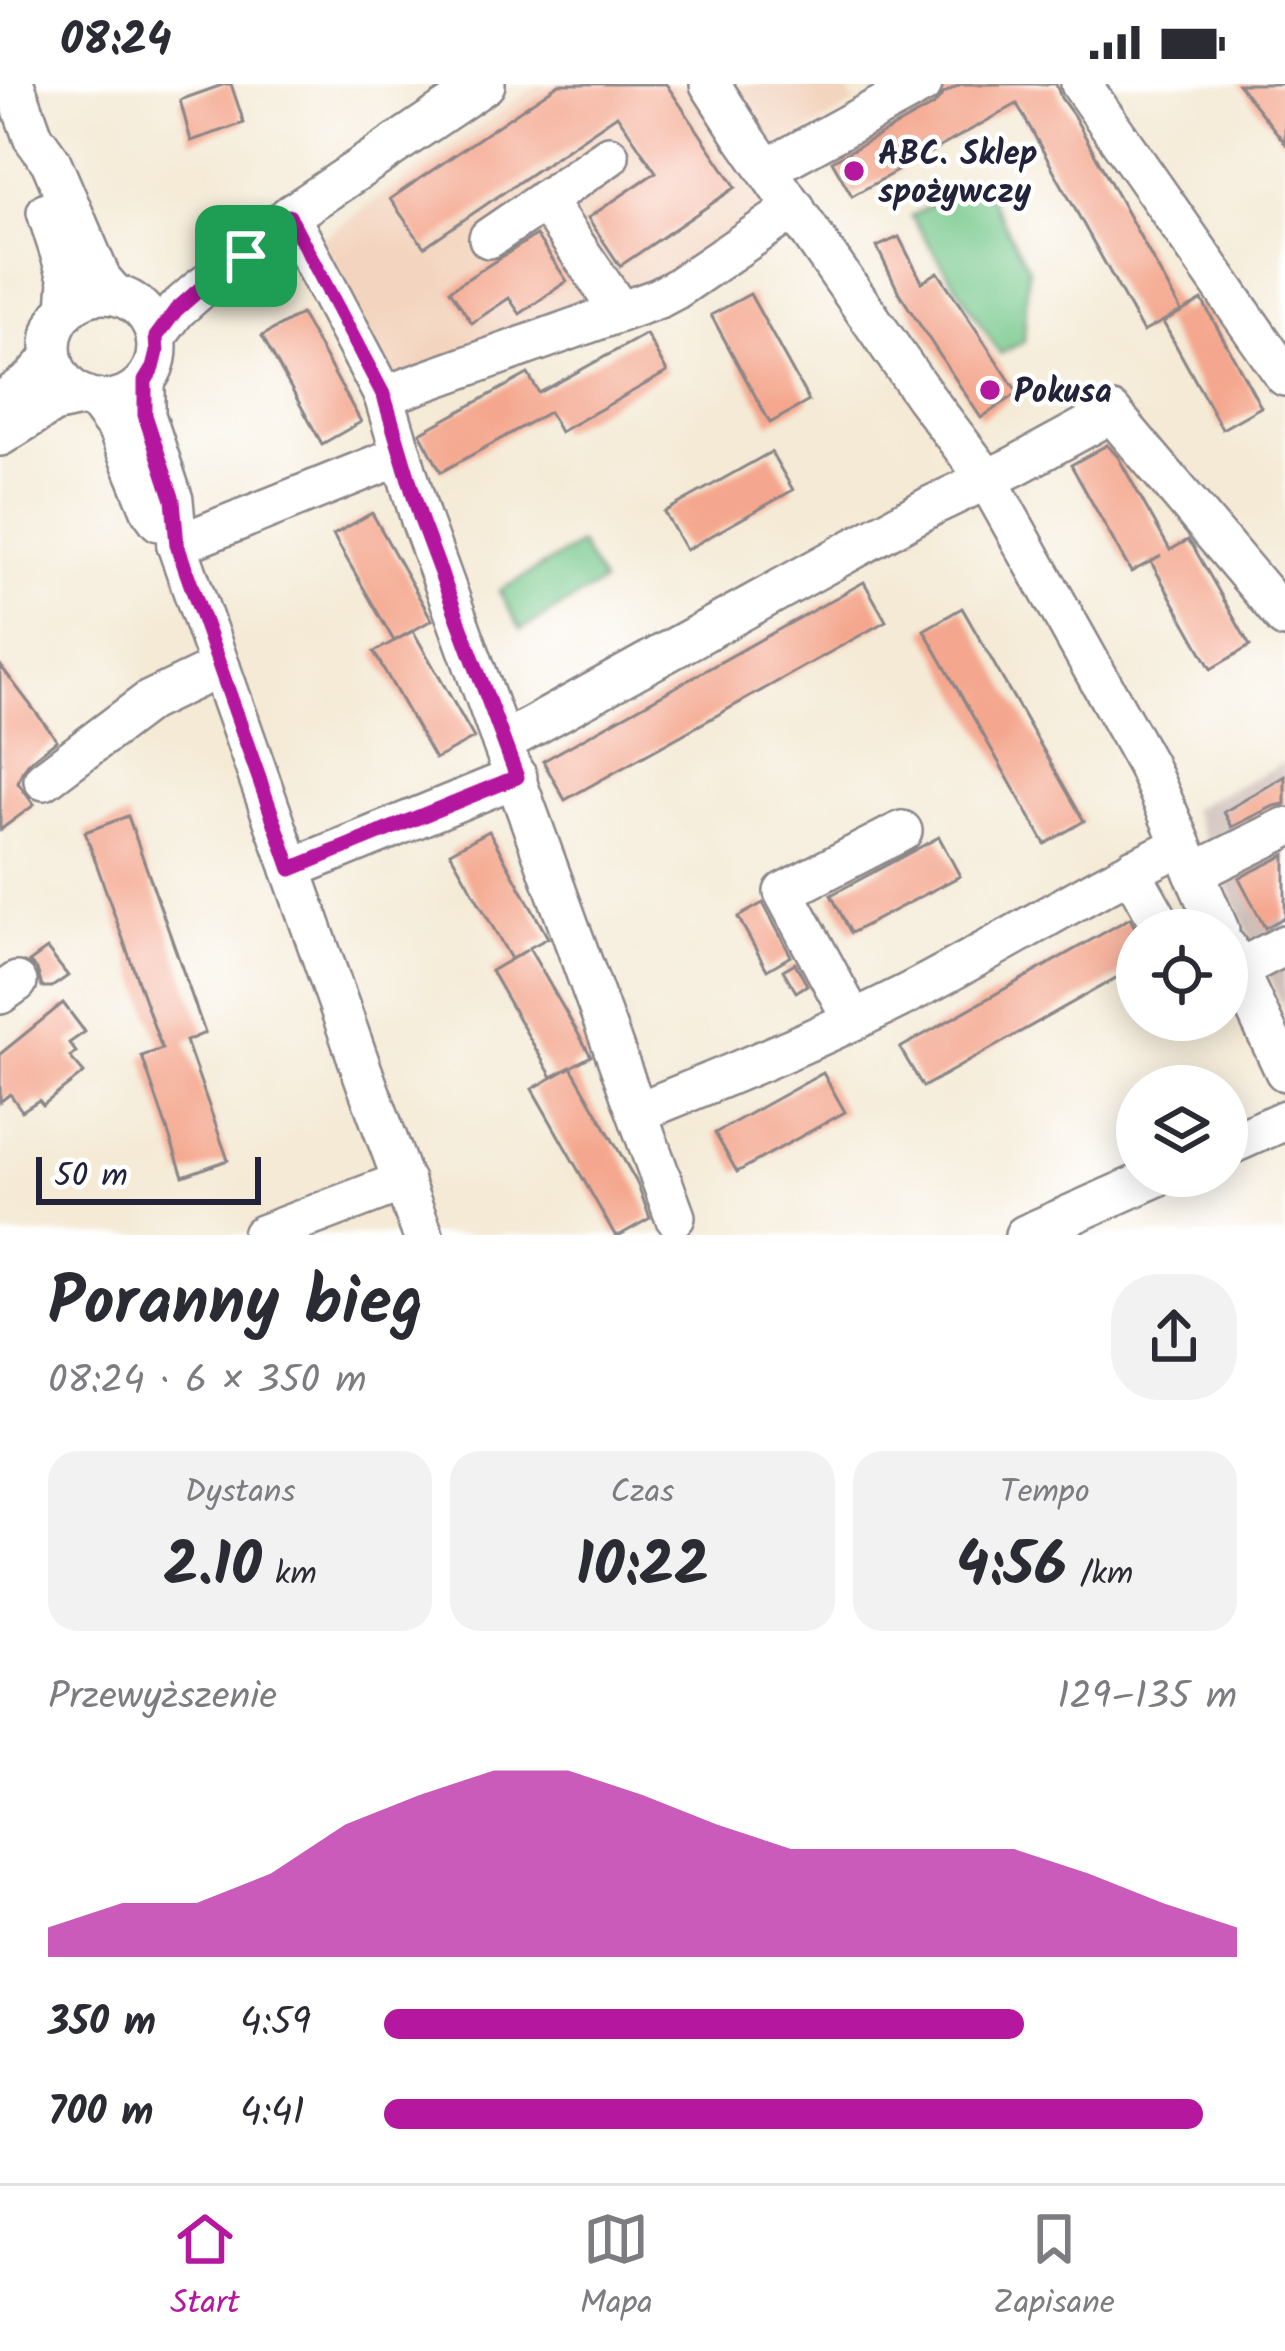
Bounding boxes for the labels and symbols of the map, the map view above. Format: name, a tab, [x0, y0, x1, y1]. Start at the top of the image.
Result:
place label: ABC. Sklep spożywczy	[878, 129, 1037, 220]
marker: ABC. Sklep spożywczy	[841, 158, 867, 184]
pin	[195, 205, 297, 307]
place label: Pokusa	[1014, 367, 1112, 420]
marker: Pokusa	[977, 377, 1003, 403]
scale bar	[36, 1151, 261, 1204]

